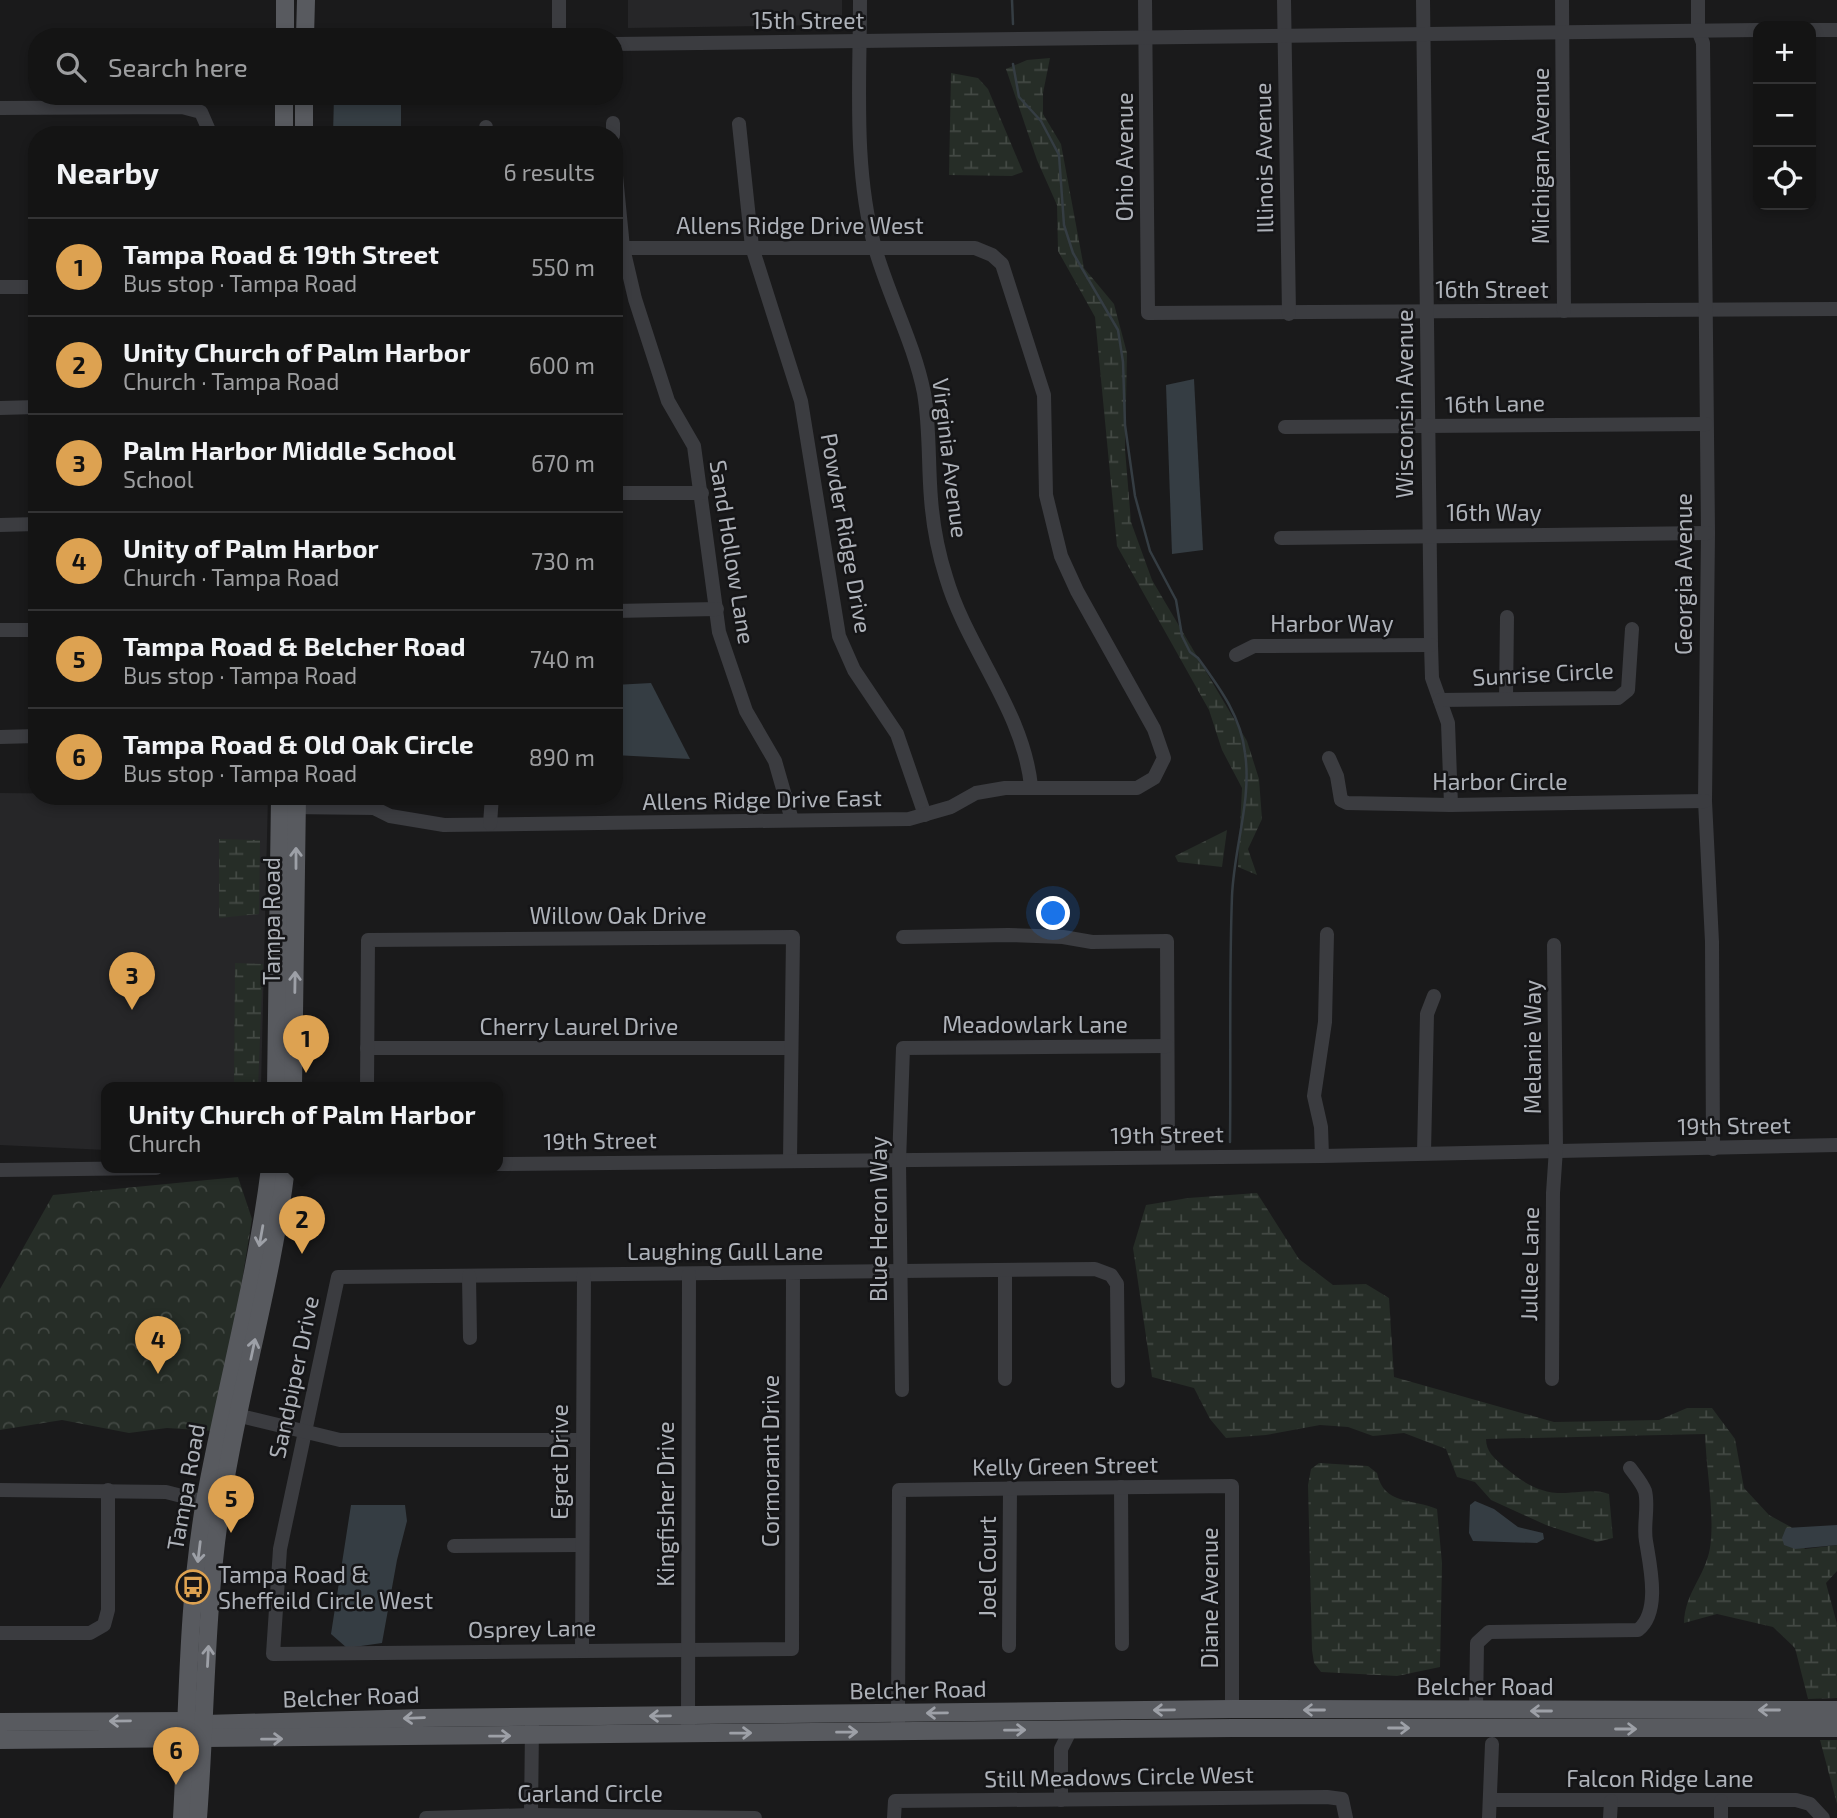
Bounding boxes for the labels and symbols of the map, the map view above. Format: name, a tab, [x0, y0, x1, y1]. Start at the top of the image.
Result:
street label: 15th Street	[752, 6, 865, 34]
street label: Michigan Avenue	[1526, 68, 1554, 244]
street label: Illinois Avenue	[1248, 82, 1278, 234]
street label: Ohio Avenue	[1110, 92, 1138, 222]
street label: Allens Ridge Drive West	[676, 211, 924, 239]
street label: 16th Street	[1435, 275, 1549, 303]
street label: Wisconsin Avenue	[1390, 309, 1418, 499]
street label: Virginia Avenue	[927, 377, 975, 539]
street label: 16th Lane	[1445, 388, 1545, 418]
street label: Powder Ridge Drive	[816, 431, 878, 635]
street label: Sand Hollow Lane	[705, 458, 761, 646]
street label: Georgia Avenue	[1669, 493, 1697, 655]
street label: 16th Way	[1446, 498, 1542, 526]
street label: Harbor Way	[1270, 609, 1394, 637]
street label: Sunrise Circle	[1472, 655, 1614, 691]
street label: Harbor Circle	[1432, 767, 1568, 795]
street label: Allens Ridge Drive East	[642, 783, 882, 815]
one-way arrow	[290, 847, 303, 870]
street label: Tampa Road	[257, 857, 285, 985]
your location	[1036, 896, 1070, 930]
street label: Willow Oak Drive	[530, 901, 707, 929]
pin: 3	[109, 952, 155, 1010]
one-way arrow	[289, 971, 302, 994]
street label: Melanie Way	[1518, 980, 1546, 1114]
street label: Meadowlark Lane	[942, 1010, 1128, 1038]
street label: Cherry Laurel Drive	[480, 1012, 678, 1040]
pin: 1	[283, 1015, 329, 1073]
street label: 19th Street	[1677, 1110, 1791, 1140]
street label: 19th Street	[1110, 1119, 1224, 1149]
street label: 19th Street	[543, 1125, 657, 1155]
street label: Blue Heron Way	[864, 1136, 892, 1302]
pin: 2	[279, 1196, 325, 1254]
street label: Jullee Lane	[1514, 1206, 1544, 1322]
one-way arrow	[253, 1224, 267, 1247]
street label: Laughing Gull Lane	[627, 1237, 823, 1265]
street label: Sandpiper Drive	[262, 1293, 324, 1461]
pin: 4	[135, 1316, 181, 1374]
one-way arrow	[247, 1338, 261, 1361]
street label: Cormorant Drive	[756, 1375, 784, 1547]
street label: Egret Drive	[545, 1404, 573, 1520]
street label: Kingfisher Drive	[651, 1421, 679, 1587]
street label: Tampa Road	[160, 1422, 210, 1552]
street label: Kelly Green Street	[972, 1449, 1158, 1481]
pin: 5	[208, 1475, 254, 1533]
street label: Joel Court	[973, 1516, 1001, 1618]
street label: Diane Avenue	[1195, 1528, 1223, 1668]
one-way arrow	[192, 1540, 205, 1563]
place label: Tampa Road & Sheffeild Circle West	[218, 1560, 433, 1614]
bus stop icon: Tampa Road & Sheffeild Circle West	[174, 1568, 212, 1606]
street label: Osprey Lane	[467, 1613, 597, 1643]
one-way arrow	[202, 1645, 215, 1668]
street label: Belcher Road	[1416, 1672, 1554, 1700]
street label: Belcher Road	[849, 1674, 987, 1704]
street label: Belcher Road	[282, 1680, 420, 1712]
one-way arrow	[1153, 1703, 1176, 1717]
one-way arrow	[1303, 1703, 1326, 1717]
one-way arrow	[1758, 1703, 1781, 1717]
one-way arrow	[1530, 1704, 1553, 1717]
one-way arrow	[925, 1706, 948, 1720]
one-way arrow	[649, 1709, 672, 1723]
one-way arrow	[403, 1712, 426, 1725]
one-way arrow	[109, 1714, 132, 1728]
one-way arrow	[1387, 1721, 1410, 1735]
one-way arrow	[1614, 1722, 1637, 1736]
one-way arrow	[1004, 1723, 1027, 1737]
one-way arrow	[835, 1725, 858, 1739]
one-way arrow	[730, 1726, 753, 1740]
pin: 6	[153, 1727, 199, 1785]
one-way arrow	[488, 1729, 511, 1743]
one-way arrow	[261, 1733, 284, 1746]
street label: Still Meadows Circle West	[984, 1760, 1254, 1792]
street label: Falcon Ridge Lane	[1566, 1764, 1754, 1792]
street label: Garland Circle	[517, 1779, 663, 1807]

